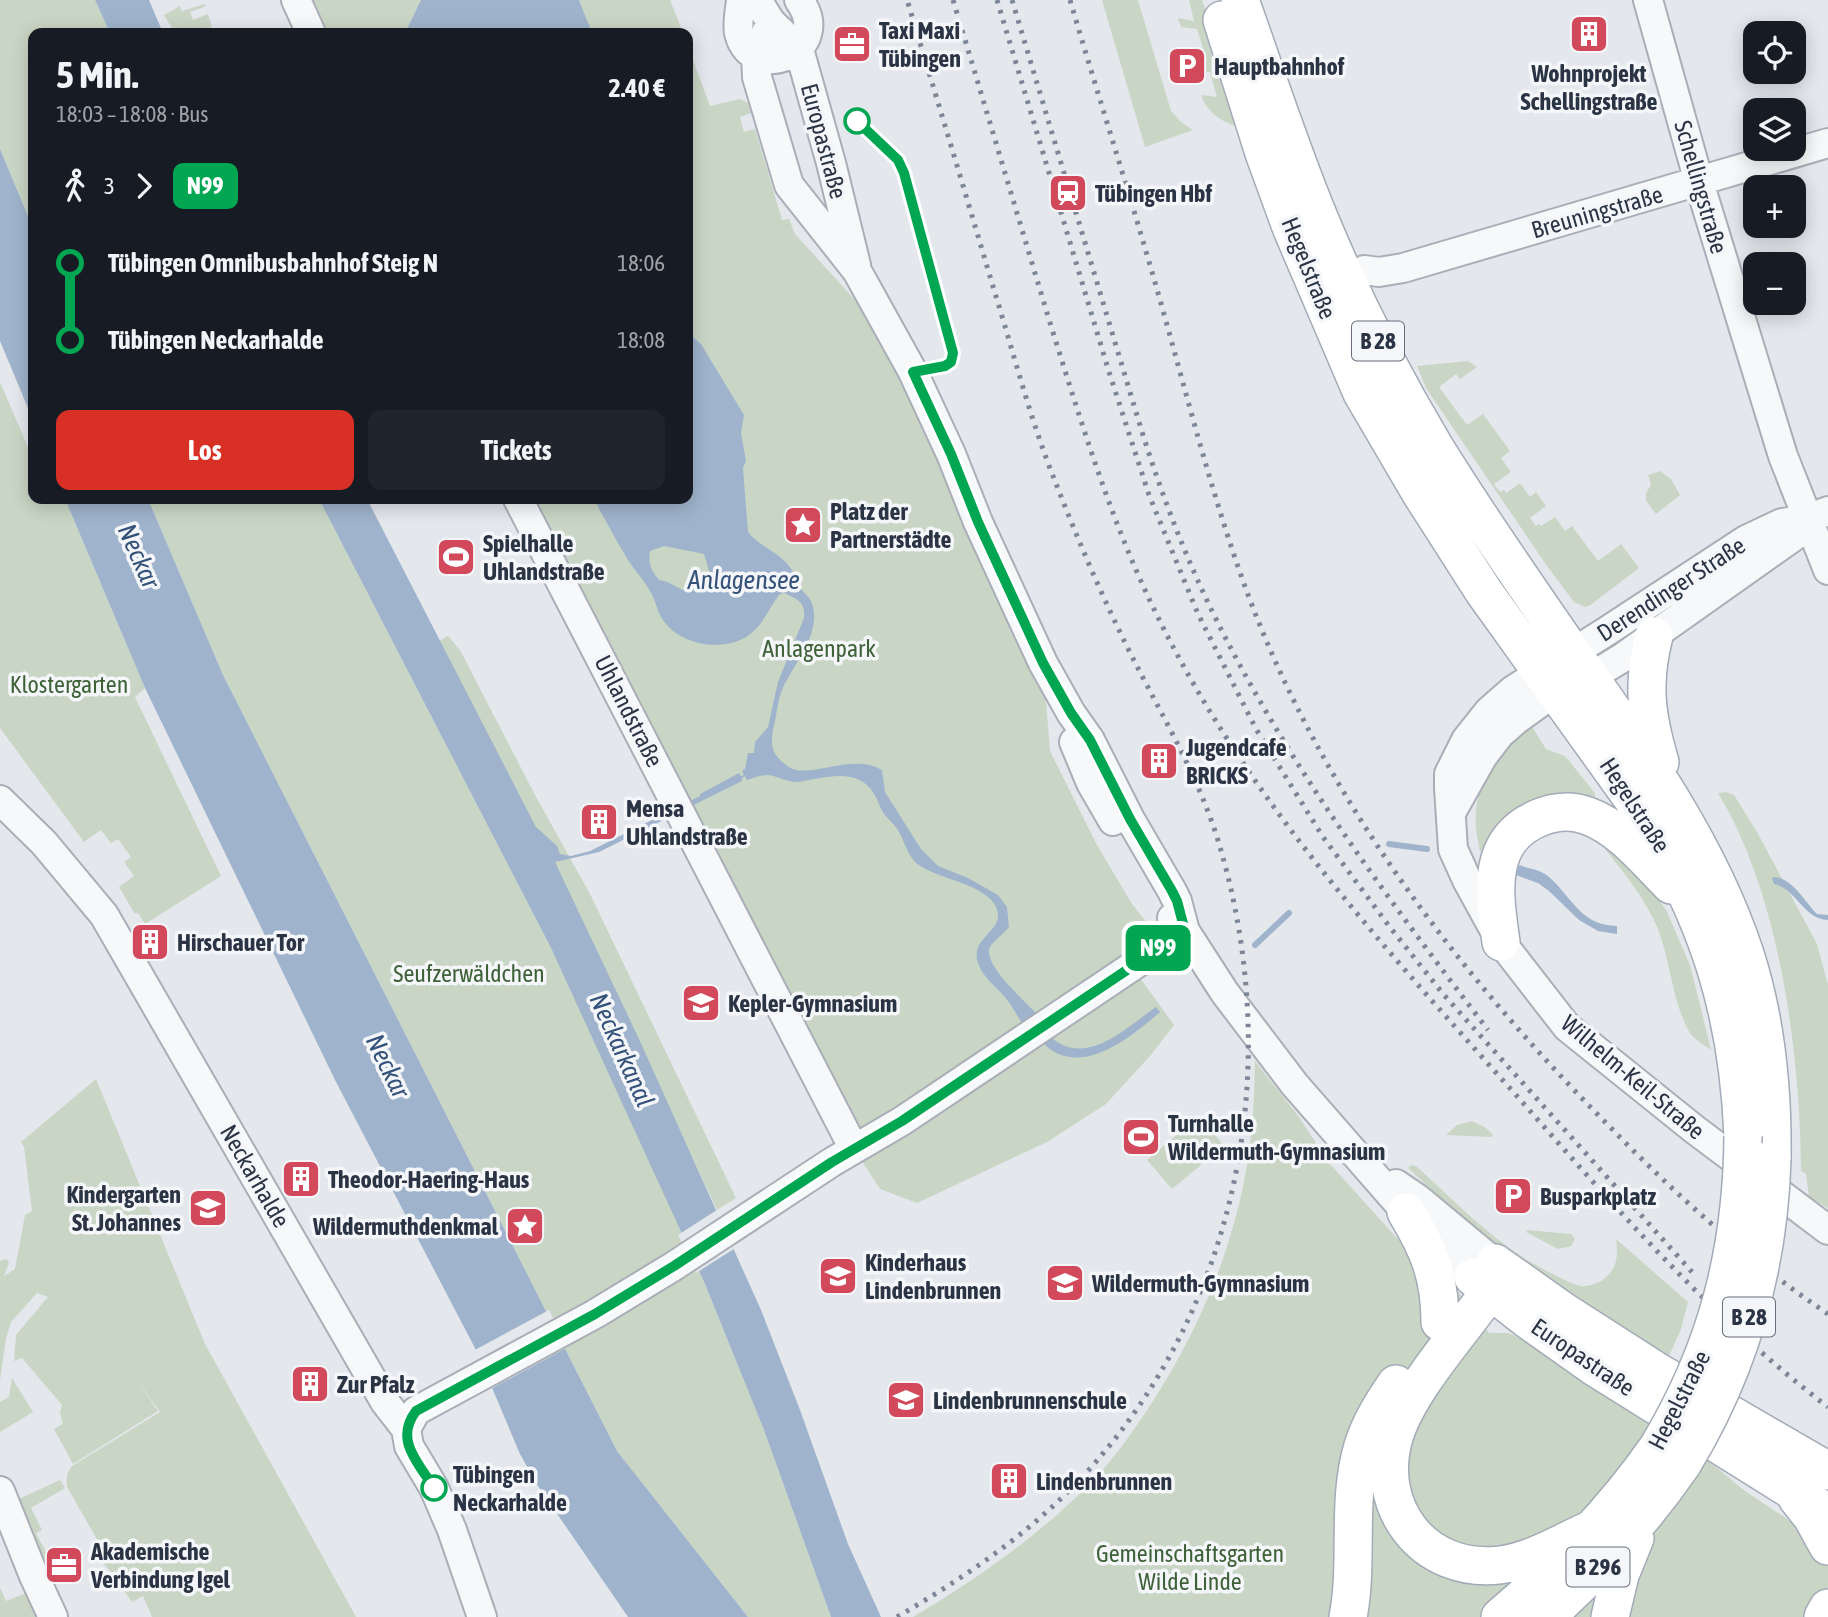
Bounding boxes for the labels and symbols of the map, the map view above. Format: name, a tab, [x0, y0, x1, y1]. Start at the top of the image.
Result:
building icon: Wohnprojekt Schellingstraße	[1568, 13, 1610, 55]
place label: Taxi Maxi Tübingen	[879, 17, 961, 72]
office icon: Taxi Maxi Tübingen	[831, 23, 873, 65]
parking icon: Hauptbahnhof	[1166, 45, 1208, 87]
place label: Hauptbahnhof	[1214, 53, 1345, 80]
place label: Wohnprojekt Schellingstraße	[1520, 60, 1658, 115]
street label: Europastraße	[796, 80, 852, 202]
unlabelled marker	[844, 108, 870, 134]
street label: Schellingstraße	[1669, 117, 1733, 257]
station icon: Tübingen Hbf	[1047, 172, 1089, 214]
place label: Tübingen Hbf	[1095, 180, 1212, 207]
street label: Breuningstraße	[1528, 180, 1666, 244]
street label: Hegelstraße	[1276, 213, 1342, 323]
road number: B 28	[1352, 322, 1404, 360]
place label: Platz der Partnerstädte	[830, 498, 951, 553]
place icon: Platz der Partnerstädte	[782, 504, 824, 546]
water label: Neckar	[112, 519, 167, 594]
place label: Spielhalle Uhlandstraße	[483, 530, 605, 585]
street label: Derendinger Straße	[1592, 531, 1750, 647]
sports icon: Spielhalle Uhlandstraße	[435, 536, 477, 578]
water label: Anlagensee	[687, 565, 800, 595]
park label: Anlagenpark	[762, 635, 876, 662]
street label: Uhlandstraße	[589, 651, 669, 771]
park label: Klostergarten	[10, 671, 128, 698]
place label: Jugendcafe BRICKS	[1185, 734, 1287, 789]
building icon: Jugendcafe BRICKS	[1138, 740, 1180, 782]
street label: Hegelstraße	[1594, 753, 1676, 857]
place label: Mensa Uhlandstraße	[626, 795, 748, 850]
building icon: Mensa Uhlandstraße	[578, 801, 620, 843]
building icon: Hirschauer Tor	[129, 921, 171, 963]
line badge: N99	[1118, 925, 1198, 971]
place label: Hirschauer Tor	[177, 929, 305, 956]
park label: Seufzerwäldchen	[393, 960, 545, 987]
school or university icon: Kepler-Gymnasium	[680, 982, 722, 1024]
water label: Neckarkanal	[584, 988, 660, 1112]
place label: Kepler-Gymnasium	[728, 990, 897, 1017]
street label: Wilhelm-Keil-Straße	[1556, 1009, 1710, 1145]
water label: Neckar	[360, 1029, 417, 1104]
place label: Turnhalle Wildermuth-Gymnasium	[1167, 1110, 1385, 1165]
sports icon: Turnhalle Wildermuth-Gymnasium	[1120, 1116, 1162, 1158]
street label: Neckarhalde	[215, 1120, 295, 1232]
building icon: Theodor-Haering-Haus	[280, 1158, 322, 1200]
place label: Theodor-Haering-Haus	[328, 1166, 530, 1193]
parking icon: Busparkplatz	[1492, 1175, 1534, 1217]
place label: Kindergarten St. Johannes	[66, 1181, 182, 1236]
place label: Busparkplatz	[1540, 1183, 1656, 1210]
school or university icon: Kindergarten St. Johannes	[187, 1187, 229, 1229]
place icon: Wildermuthdenkmal	[504, 1205, 546, 1247]
place label: Wildermuthdenkmal	[312, 1213, 499, 1240]
place label: Kinderhaus Lindenbrunnen	[865, 1249, 1001, 1304]
school or university icon: Kinderhaus Lindenbrunnen	[817, 1255, 859, 1297]
school or university icon: Wildermuth-Gymnasium	[1044, 1262, 1086, 1304]
place label: Wildermuth-Gymnasium	[1091, 1270, 1309, 1297]
road number: B 28	[1723, 1298, 1775, 1336]
street label: Europastraße	[1527, 1313, 1639, 1401]
street label: Hegelstraße	[1643, 1346, 1715, 1454]
building icon: Zur Pfalz	[289, 1363, 331, 1405]
place label: Zur Pfalz	[337, 1371, 415, 1398]
school or university icon: Lindenbrunnenschule	[885, 1379, 927, 1421]
place label: Lindenbrunnenschule	[933, 1387, 1127, 1414]
building icon: Lindenbrunnen	[988, 1460, 1030, 1502]
place label: Tübingen Neckarhalde	[453, 1461, 567, 1516]
place label: Lindenbrunnen	[1036, 1468, 1172, 1495]
marker: Tübingen Neckarhalde	[421, 1475, 447, 1501]
place label: Akademische Verbindung Igel	[90, 1538, 231, 1593]
park label: Gemeinschaftsgarten Wilde Linde	[1096, 1540, 1284, 1595]
office icon: Akademische Verbindung Igel	[43, 1544, 85, 1586]
road number: B 296	[1566, 1548, 1630, 1586]

